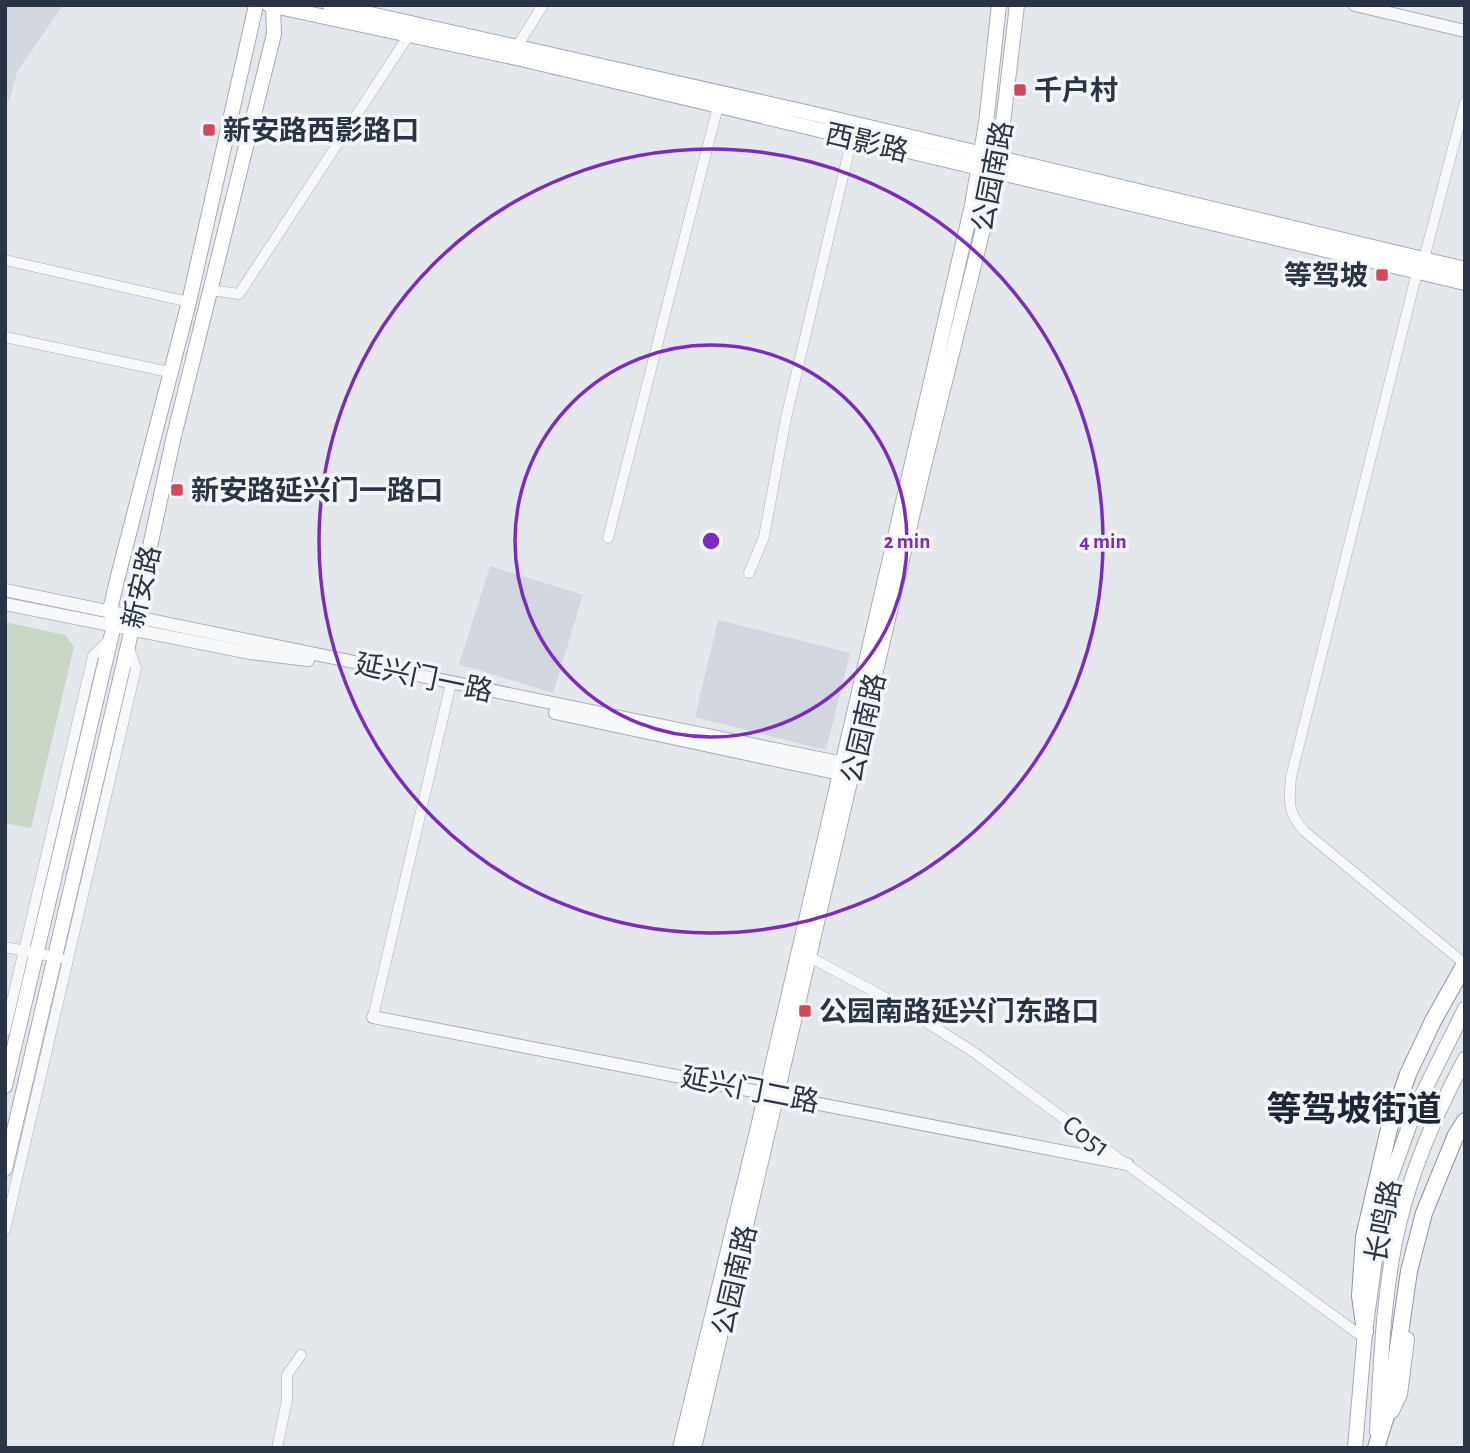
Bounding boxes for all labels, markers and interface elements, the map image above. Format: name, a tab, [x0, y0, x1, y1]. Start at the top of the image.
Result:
place label: 千户村	[1034, 75, 1118, 106]
marker: 千户村	[1012, 82, 1028, 98]
place label: 新安路西影路口	[223, 115, 419, 146]
street label: 公园南路	[968, 118, 1018, 234]
street label: 西影路	[822, 119, 911, 167]
marker: 新安路西影路口	[201, 122, 217, 138]
place label: 等驾坡	[1284, 260, 1368, 291]
marker: 等驾坡	[1374, 267, 1390, 283]
place label: 新安路延兴门一路口	[191, 475, 443, 506]
marker: 新安路延兴门一路口	[169, 482, 185, 498]
centre of rings	[699, 529, 723, 553]
text: 2 min	[884, 531, 930, 552]
text: 4 min	[1079, 531, 1127, 552]
street label: 新安路	[118, 543, 166, 632]
street label: 延兴门一路	[352, 649, 495, 707]
street label: 公园南路	[837, 670, 891, 786]
place label: 公园南路延兴门东路口	[819, 996, 1099, 1027]
marker: 公园南路延兴门东路口	[797, 1003, 813, 1019]
street label: 延兴门二路	[678, 1062, 821, 1118]
district label: 等驾坡街道	[1266, 1090, 1442, 1128]
street label: C051	[1057, 1110, 1115, 1163]
street label: 长鸣路	[1361, 1177, 1407, 1265]
street label: 公园南路	[708, 1222, 762, 1338]

